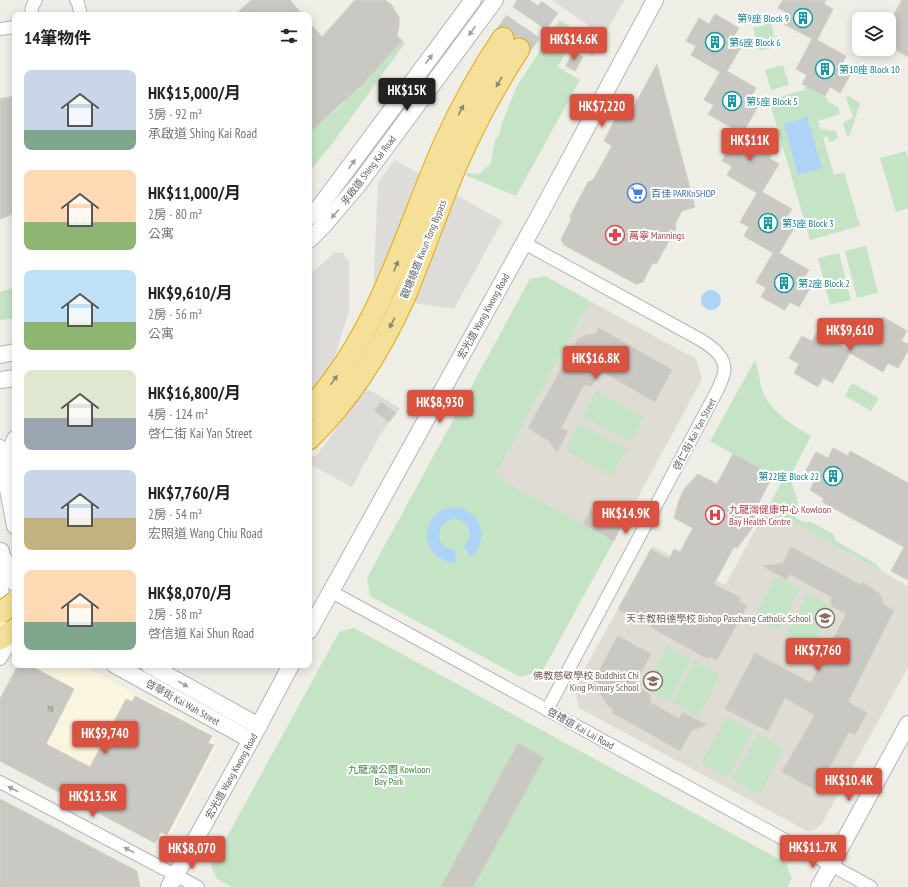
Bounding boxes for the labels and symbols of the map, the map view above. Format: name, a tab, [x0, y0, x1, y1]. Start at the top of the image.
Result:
building icon: 第9座 Block 9	[792, 7, 814, 29]
place label: 第9座 Block 9	[737, 12, 789, 25]
one-way arrow	[467, 26, 476, 37]
pin: HK$14.6K	[533, 27, 615, 61]
building icon: 第6座 Block 6	[704, 31, 726, 53]
place label: 第6座 Block 6	[729, 36, 781, 49]
one-way arrow	[425, 54, 433, 64]
building icon: 第10座 Block 10	[814, 58, 836, 80]
place label: 第10座 Block 10	[839, 63, 900, 76]
one-way arrow	[495, 76, 502, 88]
pin: HK$15K	[374, 78, 440, 112]
building icon: 第5座 Block 5	[721, 90, 743, 112]
pin: HK$7,220	[561, 94, 643, 128]
place label: 第5座 Block 5	[746, 95, 798, 108]
one-way arrow	[457, 104, 464, 116]
pin: HK$11K	[717, 128, 783, 162]
street label: 承啟道 Shing Kai Road	[338, 133, 399, 208]
one-way arrow	[348, 158, 356, 169]
supermarket icon: 百佳 PARKnSHOP	[626, 182, 648, 204]
place label: 百佳 PARKnSHOP	[651, 187, 716, 200]
street label: 觀塘繞道 Kwun Tong Bypass	[398, 197, 449, 300]
one-way arrow	[330, 208, 339, 219]
building icon: 第3座 Block 3	[757, 212, 779, 234]
place label: 第3座 Block 3	[782, 217, 834, 230]
pharmacy icon: 萬寧 Mannings	[604, 224, 626, 246]
place label: 萬寧 Mannings	[629, 229, 685, 242]
one-way arrow	[392, 260, 399, 272]
street label: 宏光道 Wang Kwong Road	[455, 271, 512, 361]
building icon: 第2座 Block 2	[773, 272, 795, 294]
place label: 第2座 Block 2	[798, 277, 850, 290]
one-way arrow	[389, 317, 395, 329]
pin: HK$9,610	[809, 318, 891, 352]
pin: HK$16.8K	[555, 346, 637, 380]
one-way arrow	[330, 375, 338, 385]
pin: HK$8,930	[399, 390, 481, 424]
street label: 啓仁街 Kai Yan Street	[670, 396, 719, 473]
building icon: 第22座 Block 22	[822, 465, 844, 487]
place label: 第22座 Block 22	[758, 470, 819, 483]
pin: HK$14.9K	[585, 501, 667, 535]
place label: 九龍灣健康中心 Kowloon Bay Health Centre	[729, 503, 831, 528]
hospital icon: 九龍灣健康中心 Kowloon Bay Health Centre	[704, 504, 726, 526]
school or university icon: 天主教柏德學校 Bishop Paschang Catholic School	[814, 607, 836, 629]
place label: 天主教柏德學校 Bishop Paschang Catholic School	[626, 612, 812, 625]
pin: HK$7,760	[777, 638, 859, 672]
place label: 佛教慈敬學校 Buddhist Chi King Primary School	[532, 669, 640, 694]
school or university icon: 佛教慈敬學校 Buddhist Chi King Primary School	[642, 670, 664, 692]
street label: 啓華街 Kai Wah Street	[143, 677, 222, 728]
one-way arrow	[177, 680, 189, 687]
house number: 39	[46, 703, 54, 713]
street label: 啓禮道 Kai Lai Road	[545, 705, 616, 752]
pin: HK$9,740	[64, 721, 146, 755]
street label: 宏光道 Wang Kwong Road	[203, 731, 260, 821]
park label: 九龍灣公園 Kowloon Bay Park	[348, 763, 430, 788]
pin: HK$10.4K	[808, 768, 890, 802]
pin: HK$13.5K	[52, 784, 134, 818]
one-way arrow	[8, 786, 19, 793]
pin: HK$11.7K	[772, 835, 854, 869]
pin: HK$8,070	[151, 836, 233, 870]
one-way arrow	[123, 846, 135, 853]

